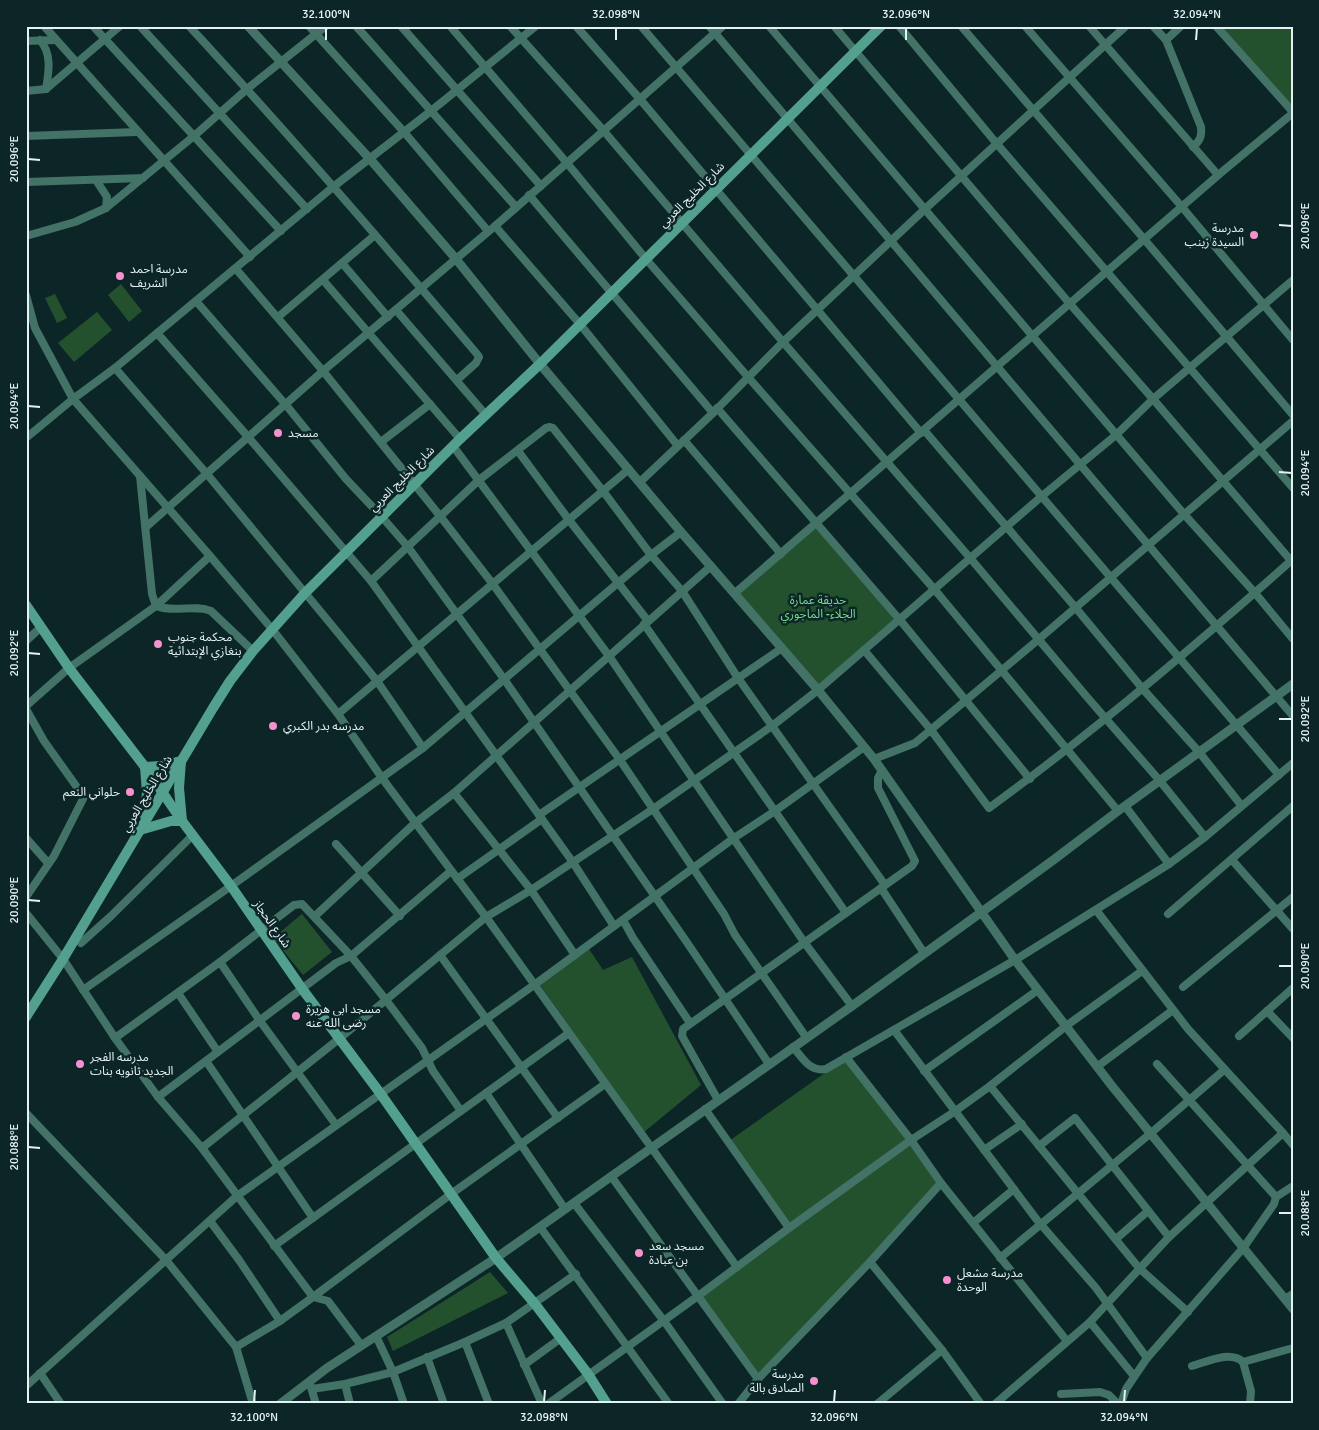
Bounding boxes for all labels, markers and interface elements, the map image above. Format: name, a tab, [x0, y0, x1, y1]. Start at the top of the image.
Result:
text: 32.100°N	[302, 7, 350, 22]
text: 32.098°N	[592, 7, 640, 22]
text: 32.096°N	[882, 7, 930, 22]
text: 32.094°N	[1173, 7, 1221, 22]
text: 20.096°E	[7, 135, 22, 182]
street label: شارع الخليج العربي	[656, 159, 729, 232]
text: 20.096°E	[1298, 202, 1313, 249]
place label: مدرسة السيدة زينب	[1185, 221, 1244, 250]
marker: مدرسة السيدة زينب	[1248, 229, 1260, 241]
place label: مدرسة احمد الشريف	[130, 262, 188, 291]
marker: مدرسة احمد الشريف	[114, 270, 126, 282]
text: 20.094°E	[7, 382, 22, 429]
place label: مسجد	[288, 426, 319, 441]
marker: مسجد	[272, 427, 284, 439]
street label: شارع الخليج العربي	[366, 443, 439, 516]
text: 20.094°E	[1298, 449, 1313, 496]
park label: حديقة عمارة الجلاء- الماجوري	[780, 593, 856, 623]
text: 20.092°E	[7, 629, 22, 676]
place label: محكمة جنوب بنغازي الإبتدائية	[168, 630, 242, 660]
marker: محكمة جنوب بنغازي الإبتدائية	[152, 638, 164, 650]
text: 20.092°E	[1298, 695, 1313, 742]
place label: مدرسه بدر الكبري	[283, 719, 364, 735]
marker: مدرسه بدر الكبري	[267, 720, 279, 732]
street label: شارع الخليج العربي	[118, 753, 177, 836]
place label: حلواني النعم	[63, 785, 120, 801]
marker: حلواني النعم	[124, 786, 136, 798]
text: 20.090°E	[7, 876, 22, 923]
street label: شارع الحجاز	[249, 896, 294, 951]
text: 20.090°E	[1298, 942, 1313, 989]
place label: مسجد ابي هريرة رضى الله عنه	[306, 1002, 381, 1031]
marker: مسجد ابي هريرة رضى الله عنه	[290, 1010, 302, 1022]
place label: مدرسه الفجر الجديد ثانويه بنات	[89, 1050, 174, 1079]
marker: مدرسه الفجر الجديد ثانويه بنات	[74, 1058, 86, 1070]
text: 20.088°E	[7, 1123, 22, 1170]
text: 20.088°E	[1298, 1189, 1313, 1236]
place label: مسجد سعد بن عبادة	[649, 1239, 704, 1268]
marker: مسجد سعد بن عبادة	[633, 1247, 645, 1259]
place label: مدرسة مشعل الوحدة	[957, 1266, 1023, 1295]
marker: مدرسة مشعل الوحدة	[941, 1274, 953, 1286]
place label: مدرسة الصادق بالة	[750, 1367, 804, 1396]
marker: مدرسة الصادق بالة	[808, 1375, 820, 1387]
text: 32.100°N	[230, 1410, 278, 1425]
text: 32.098°N	[520, 1410, 568, 1425]
text: 32.096°N	[810, 1410, 858, 1425]
text: 32.094°N	[1100, 1410, 1148, 1425]

